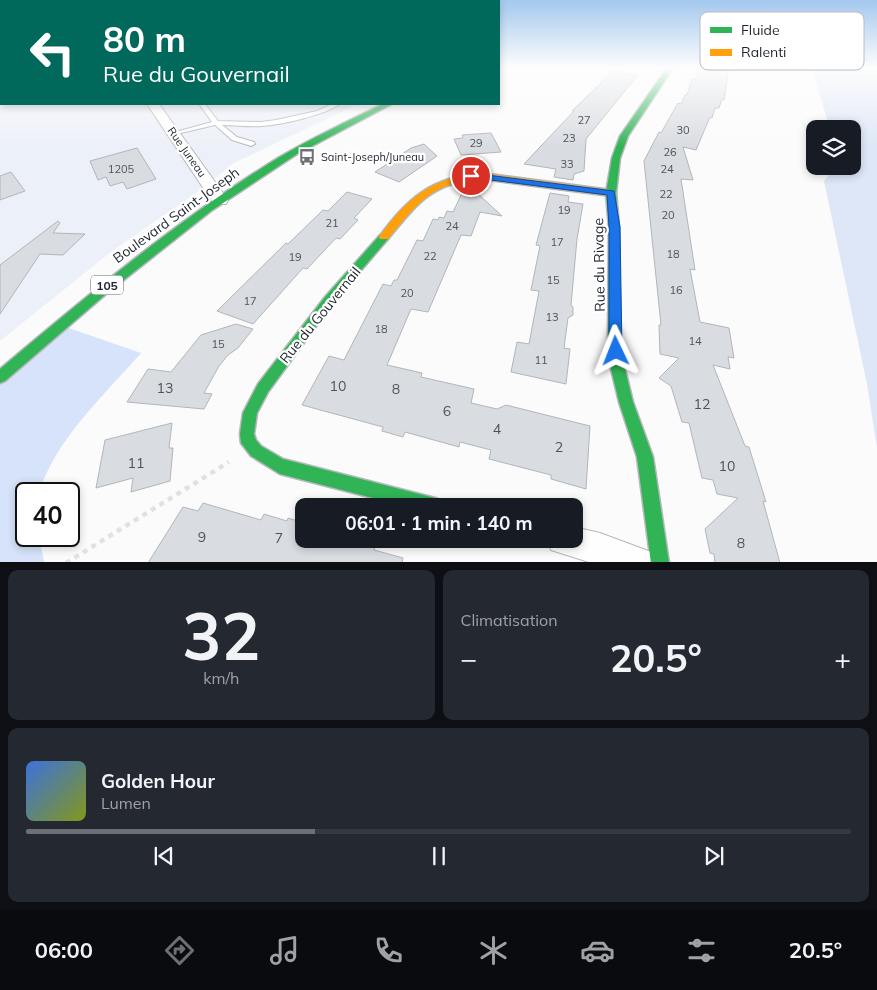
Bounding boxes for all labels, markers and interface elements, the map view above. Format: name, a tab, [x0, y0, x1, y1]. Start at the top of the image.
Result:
legend	[700, 12, 864, 70]
text: 80 m	[103, 17, 186, 61]
icon: left	[20, 20, 85, 85]
text: Fluide	[741, 21, 780, 39]
text: Ralenti	[741, 43, 786, 61]
text: Rue du Gouvernail	[103, 60, 290, 88]
house number: 27	[577, 113, 591, 127]
map controls	[806, 120, 861, 175]
button: layers	[806, 120, 861, 175]
house number: 30	[676, 123, 690, 137]
street label: Rue Juneau	[165, 124, 209, 180]
house number: 23	[562, 131, 576, 145]
house number: 29	[469, 136, 483, 150]
house number: 26	[663, 145, 677, 159]
bus stop icon: Saint-Joseph/Juneau	[297, 147, 317, 167]
place label: Saint-Joseph/Juneau	[321, 150, 424, 164]
pin	[450, 155, 492, 197]
house number: 33	[560, 157, 574, 171]
house number: 1205	[108, 162, 135, 176]
icon: arrive	[457, 162, 485, 190]
house number: 24	[660, 162, 674, 176]
street label: Boulevard Saint-Joseph	[109, 163, 243, 267]
house number: 22	[659, 187, 673, 201]
house number: 19	[557, 203, 571, 217]
house number: 20	[661, 208, 675, 222]
house number: 21	[325, 216, 339, 230]
street label: Rue du Rivage	[589, 218, 609, 312]
house number: 24	[445, 219, 459, 233]
house number: 17	[550, 235, 564, 249]
house number: 18	[666, 247, 680, 261]
house number: 22	[423, 249, 437, 263]
house number: 19	[288, 250, 302, 264]
street label: Rue du Gouvernail	[276, 263, 364, 367]
house number: 15	[546, 273, 560, 287]
road number: 105	[91, 276, 123, 294]
house number: 16	[669, 283, 683, 297]
house number: 20	[400, 286, 414, 300]
house number: 17	[243, 294, 257, 308]
house number: 13	[545, 310, 559, 324]
house number: 18	[374, 322, 388, 336]
position arrow	[589, 324, 641, 376]
house number: 14	[688, 334, 702, 348]
house number: 15	[211, 337, 225, 351]
house number: 11	[534, 353, 548, 367]
house number: 10	[330, 377, 346, 395]
house number: 13	[157, 379, 173, 397]
house number: 8	[392, 380, 400, 398]
house number: 12	[694, 395, 710, 413]
house number: 6	[443, 402, 451, 420]
house number: 4	[493, 420, 502, 438]
house number: 2	[555, 438, 563, 456]
house number: 11	[128, 454, 144, 472]
house number: 10	[719, 457, 735, 475]
speed limit sign: 40	[15, 482, 80, 547]
text: 06:01 · 1 min · 140 m	[345, 511, 533, 535]
house number: 9	[198, 528, 206, 546]
house number: 7	[275, 529, 283, 547]
house number: 8	[737, 534, 745, 552]
text: 32	[182, 595, 260, 676]
text: Climatisation	[461, 610, 558, 630]
text: 20.5°	[610, 634, 702, 682]
text: −	[461, 641, 477, 676]
text: +	[834, 641, 851, 676]
text: km/h	[203, 668, 239, 688]
text: Golden Hour	[101, 769, 215, 793]
text: Lumen	[101, 793, 151, 813]
icon: previous	[150, 842, 178, 870]
icon: pause	[425, 842, 453, 870]
icon: next	[700, 842, 728, 870]
icon: directions	[162, 933, 197, 968]
icon: music	[267, 933, 302, 968]
icon: phone	[371, 933, 406, 968]
icon: climate	[476, 933, 511, 968]
icon: car	[580, 933, 615, 968]
icon: filters	[684, 933, 719, 968]
text: 06:00	[35, 936, 93, 964]
text: 20.5°	[789, 936, 842, 964]

